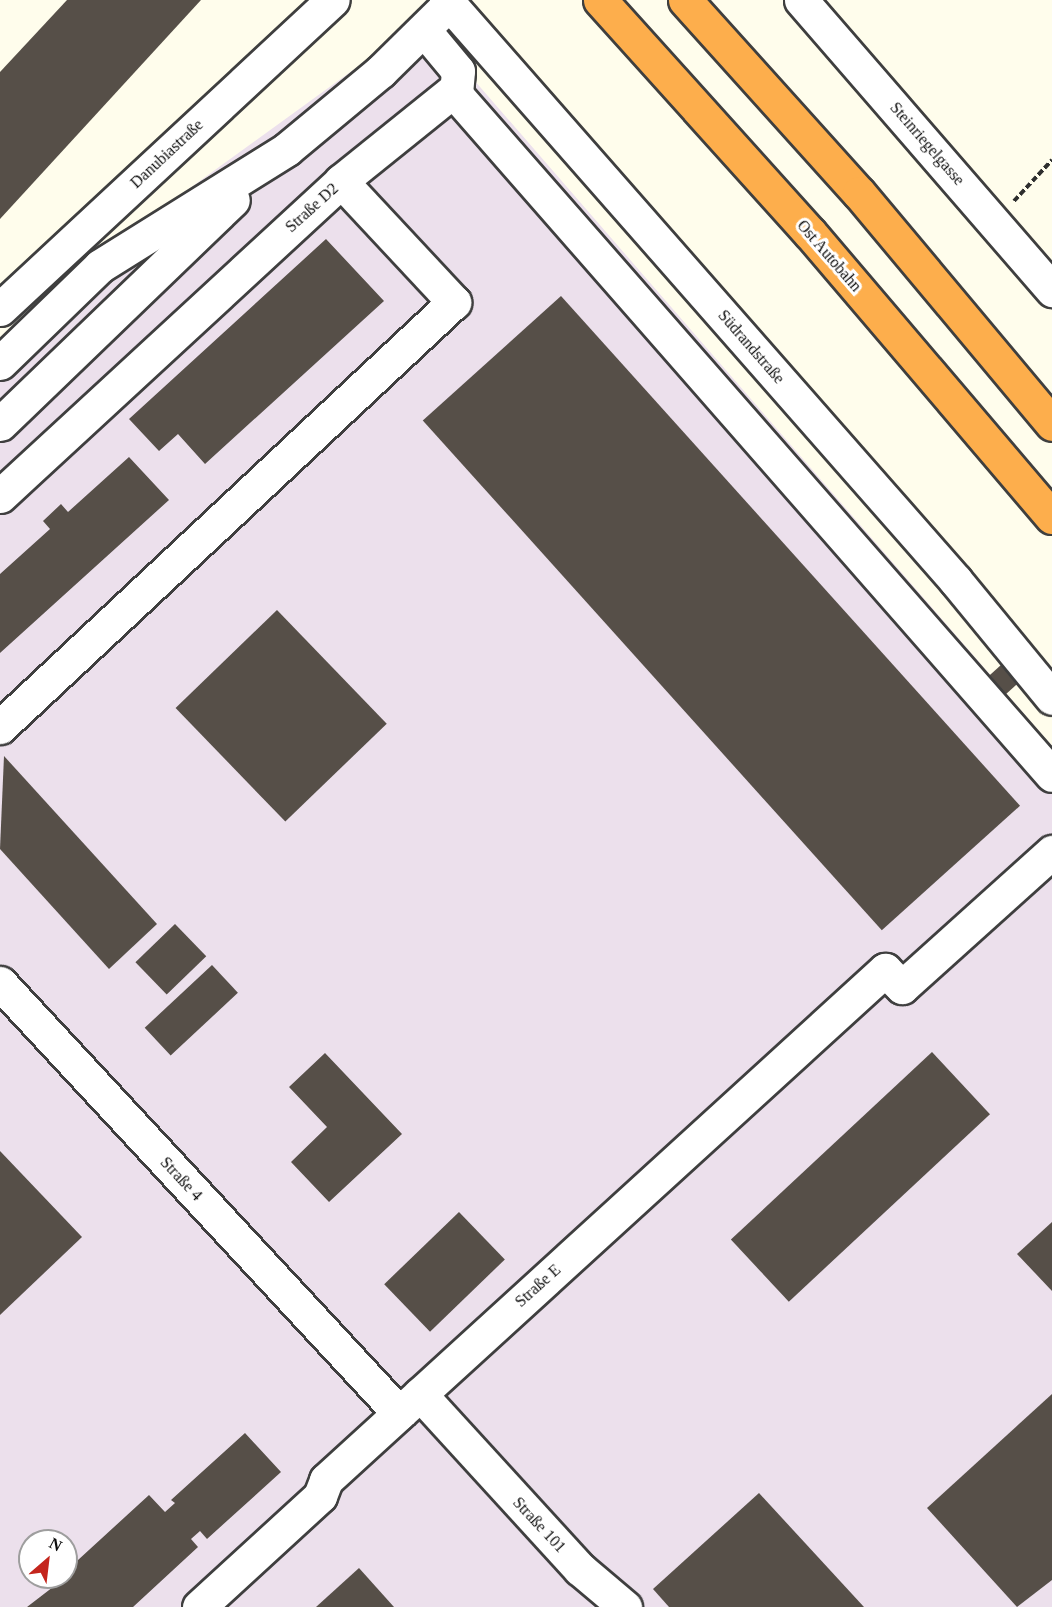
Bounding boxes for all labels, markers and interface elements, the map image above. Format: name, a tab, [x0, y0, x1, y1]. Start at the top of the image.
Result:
street label: Steinriegelgasse	[886, 98, 968, 190]
street label: Danubiastraße	[127, 115, 207, 193]
street label: Straße D2	[282, 179, 342, 237]
street label: Ost Autobahn	[792, 216, 866, 296]
street label: Südrandstraße	[714, 306, 788, 388]
street label: Straße 4	[156, 1153, 206, 1205]
street label: Straße E	[511, 1261, 565, 1311]
street label: Straße 101	[508, 1493, 570, 1557]
north arrow	[18, 1529, 78, 1589]
text: N	[47, 1534, 65, 1555]

